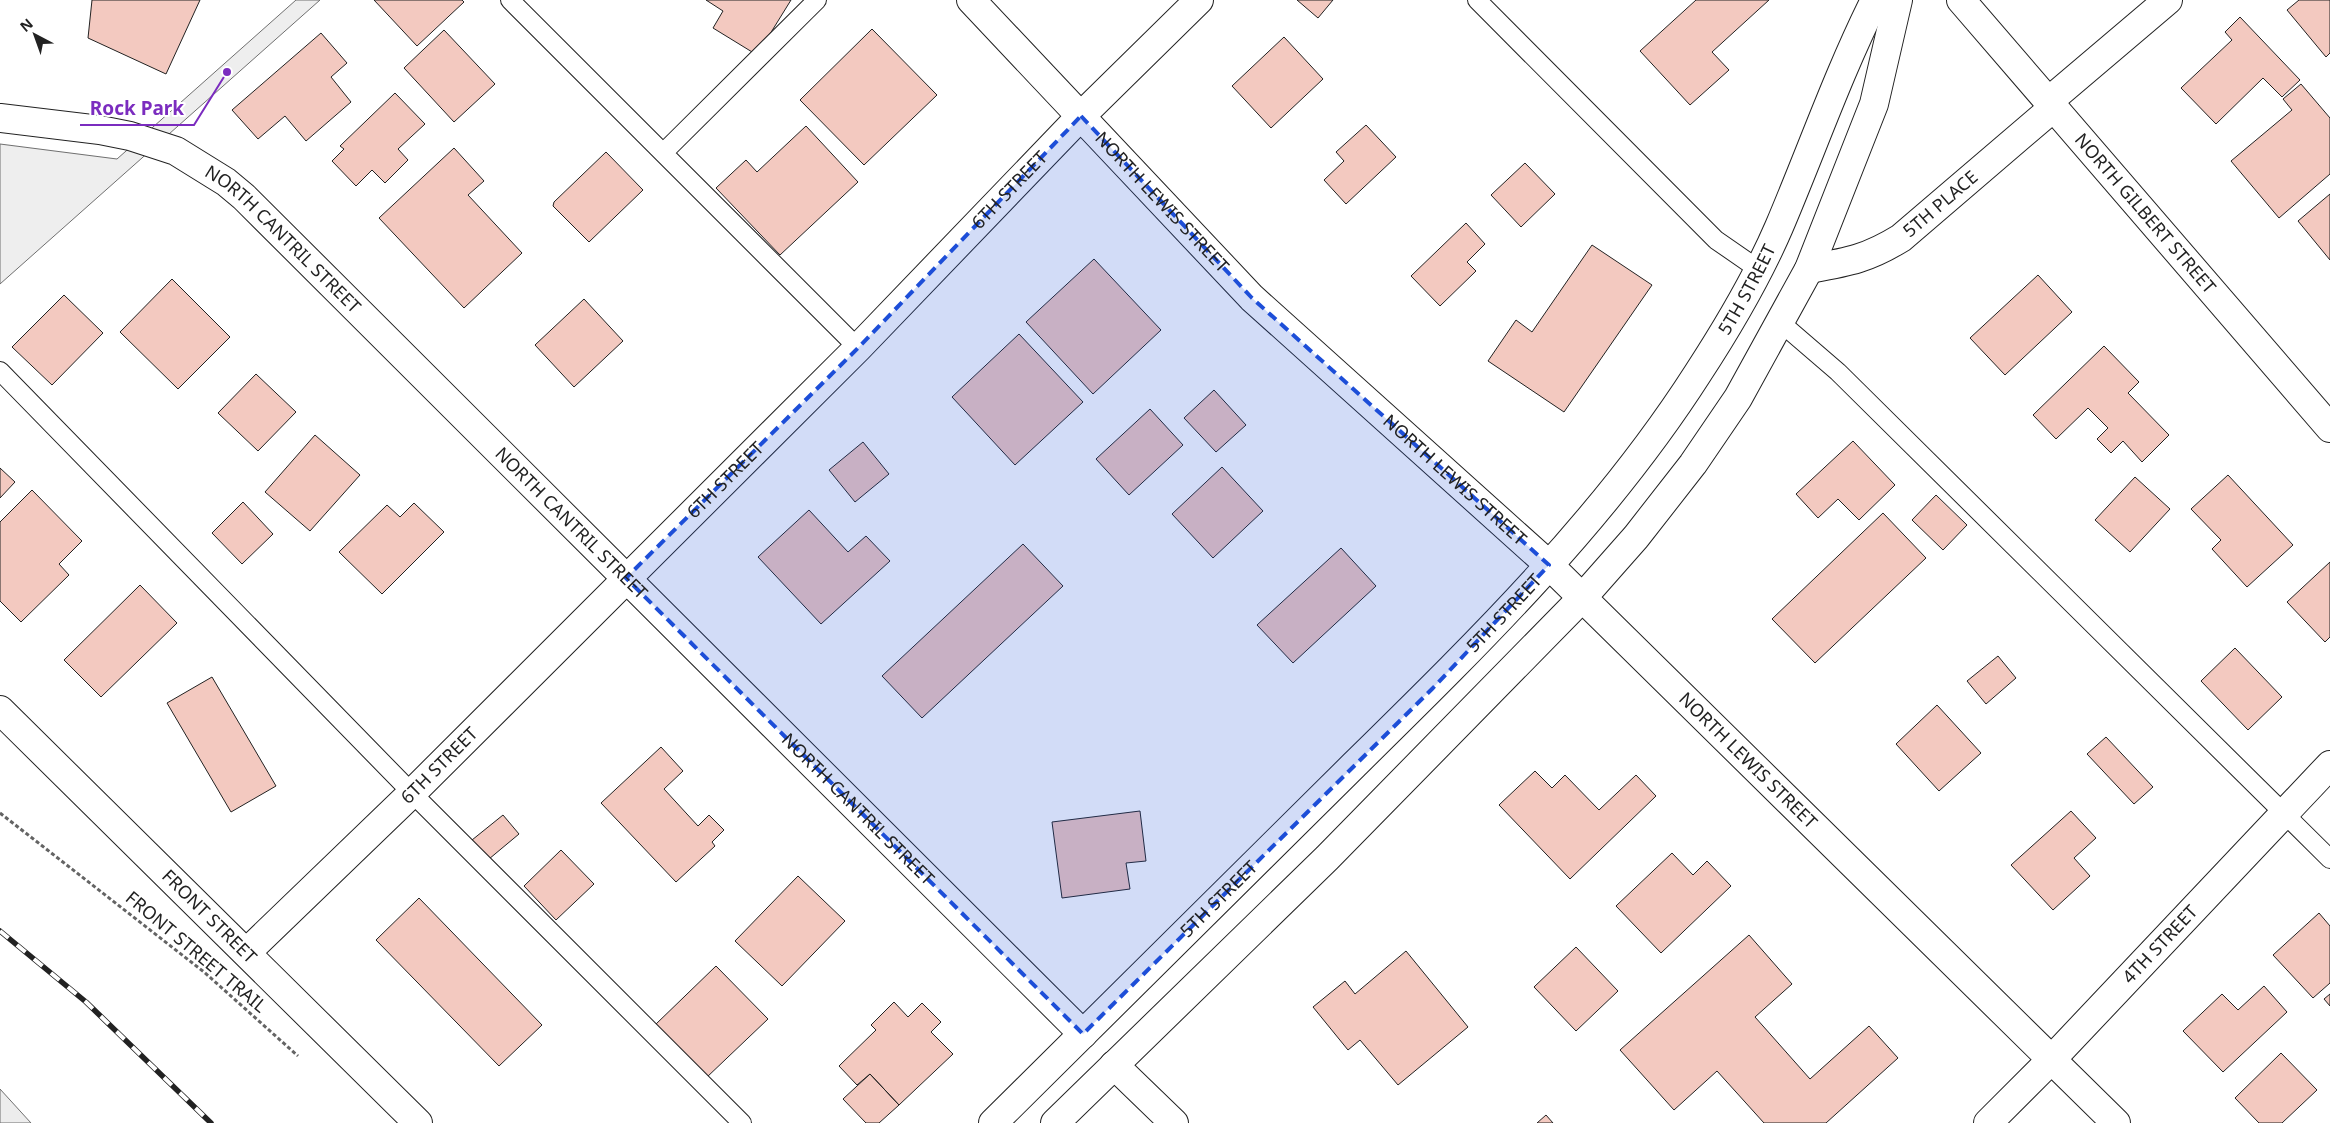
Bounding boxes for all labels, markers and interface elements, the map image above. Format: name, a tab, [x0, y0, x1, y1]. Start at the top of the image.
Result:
north arrow	[10, 10, 60, 60]
text: N	[16, 14, 37, 36]
callout: Rock Park	[80, 91, 194, 125]
text: Rock Park	[90, 95, 184, 121]
street label: NORTH LEWIS STREET	[1090, 126, 1235, 277]
street label: NORTH GILBERT STREET	[2070, 128, 2222, 298]
street label: 6TH STREET	[966, 145, 1052, 234]
street label: NORTH CANTRIL STREET	[201, 159, 367, 318]
street label: 5TH PLACE	[1897, 165, 1982, 242]
street label: 5TH STREET	[1712, 240, 1781, 339]
street label: NORTH LEWIS STREET	[1378, 409, 1532, 550]
street label: 6TH STREET	[681, 436, 768, 523]
street label: NORTH CANTRIL STREET	[490, 441, 653, 604]
street label: 5TH STREET	[1461, 568, 1547, 657]
street label: NORTH LEWIS STREET	[1674, 687, 1823, 833]
street label: 6TH STREET	[395, 721, 482, 808]
street label: NORTH CANTRIL STREET	[777, 727, 940, 890]
street label: 5TH STREET	[1175, 855, 1262, 942]
street label: FRONT STREET	[157, 864, 262, 968]
street label: FRONT STREET TRAIL	[121, 885, 272, 1017]
street label: 4TH STREET	[2117, 899, 2202, 988]

